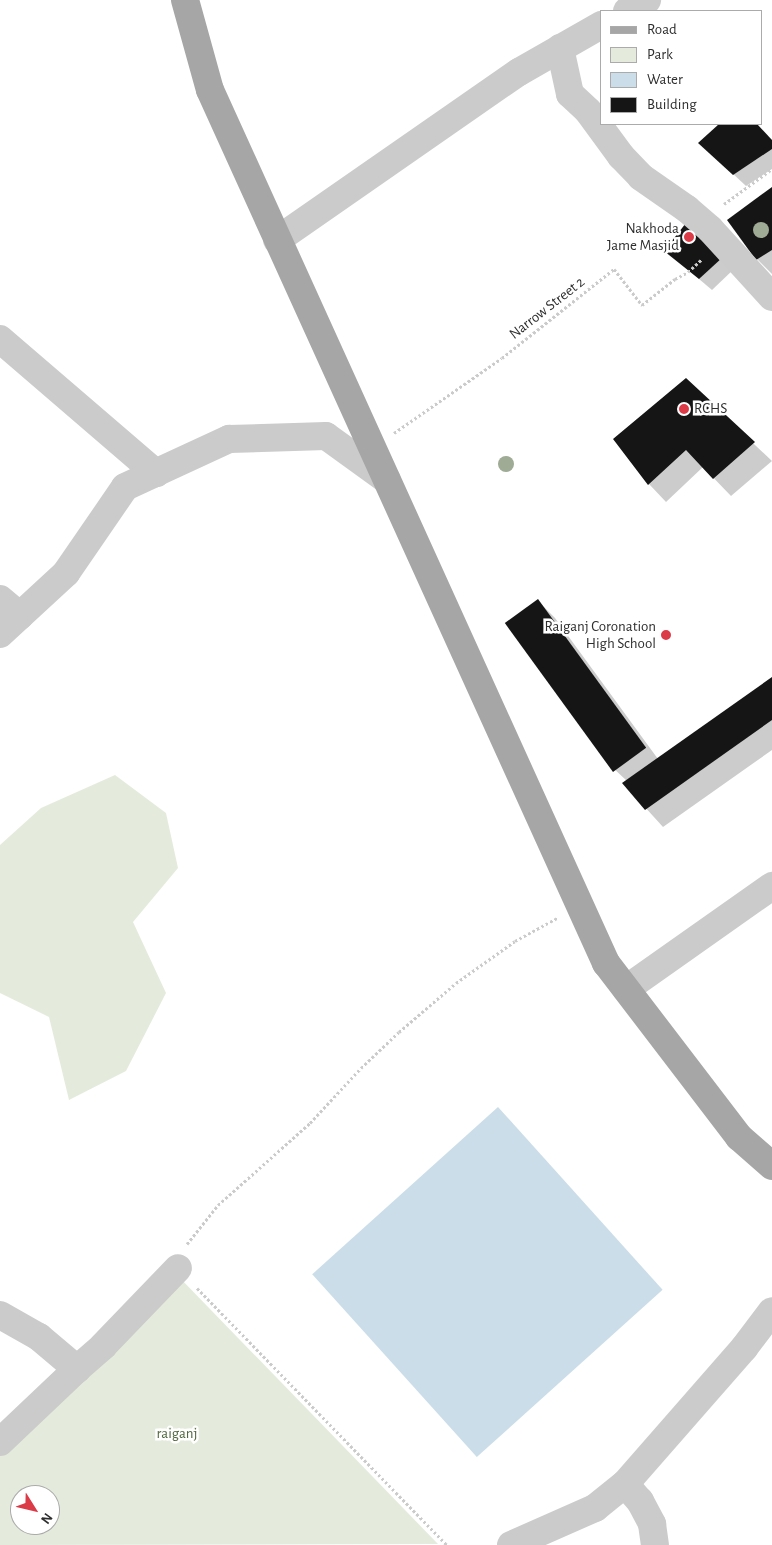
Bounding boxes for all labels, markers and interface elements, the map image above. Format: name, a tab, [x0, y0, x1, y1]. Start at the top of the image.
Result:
legend	[600, 10, 762, 125]
text: Road	[647, 22, 677, 37]
text: Park	[647, 47, 673, 62]
text: Water	[647, 72, 683, 87]
text: Building	[647, 97, 697, 112]
place label: Nakhoda Jame Masjid	[607, 219, 679, 254]
marker: Nakhoda Jame Masjid	[683, 231, 695, 243]
street label: Narrow Street 2	[506, 273, 588, 343]
place label: RCHS	[694, 400, 727, 418]
marker: RCHS	[678, 403, 690, 415]
place label: Raiganj Coronation High School	[545, 617, 656, 652]
marker: Raiganj Coronation High School	[660, 629, 672, 641]
park label: raiganj	[157, 1425, 197, 1443]
north arrow	[10, 1485, 60, 1535]
text: N	[38, 1510, 55, 1526]

